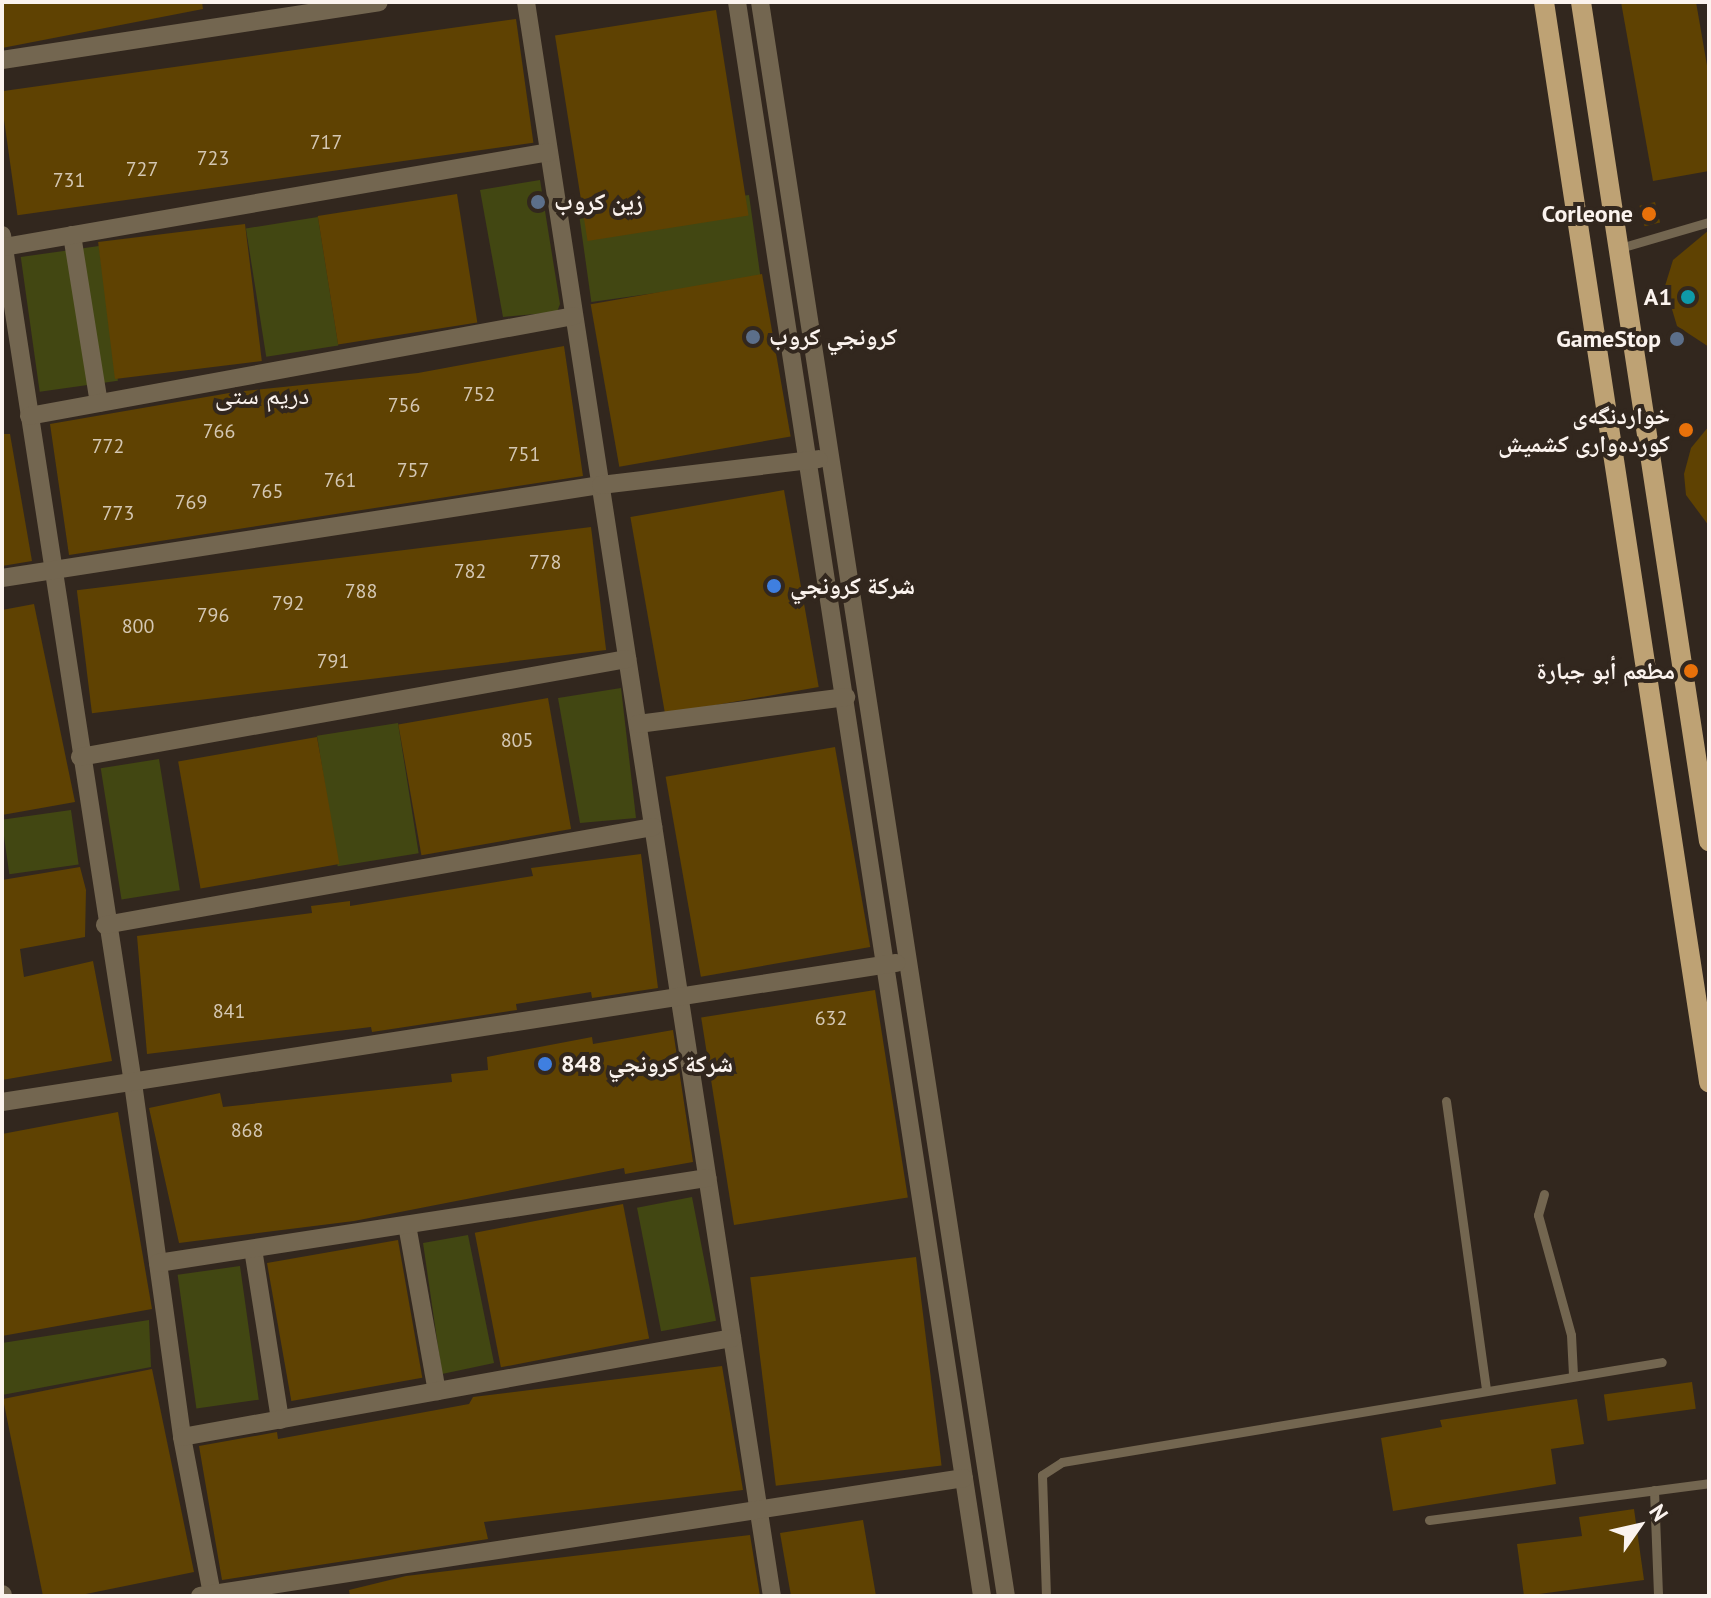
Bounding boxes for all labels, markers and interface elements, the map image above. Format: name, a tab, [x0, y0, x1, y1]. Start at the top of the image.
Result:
house number: 717	[310, 130, 342, 154]
house number: 723	[197, 146, 229, 170]
house number: 727	[126, 157, 158, 181]
house number: 731	[53, 168, 85, 192]
place label: زين كروب	[554, 188, 643, 216]
marker: زين كروب	[529, 193, 547, 211]
place label: Corleone	[1542, 200, 1633, 228]
marker: Corleone	[1640, 205, 1658, 223]
place label: A1	[1644, 283, 1672, 311]
marker: A1	[1679, 288, 1697, 306]
place label: كرونجي كروب	[769, 323, 897, 351]
place label: GameStop	[1556, 325, 1661, 353]
marker: كرونجي كروب	[744, 328, 762, 346]
marker: GameStop	[1668, 330, 1686, 348]
district label: دریم ستی	[215, 379, 309, 411]
house number: 752	[463, 382, 495, 406]
house number: 756	[388, 393, 420, 417]
place label: خواردنگەی کوردەواری کشمیش	[1498, 402, 1670, 458]
house number: 766	[203, 419, 235, 443]
marker: خواردنگەی کوردەواری کشمیش	[1677, 421, 1695, 439]
house number: 772	[92, 434, 124, 458]
house number: 751	[508, 442, 540, 466]
house number: 757	[397, 458, 429, 482]
house number: 761	[324, 468, 356, 492]
house number: 765	[251, 479, 283, 503]
house number: 769	[175, 490, 207, 514]
house number: 773	[102, 501, 134, 525]
house number: 778	[529, 550, 561, 574]
house number: 782	[454, 559, 486, 583]
place label: شركة كرونجي	[790, 572, 915, 600]
marker: شركة كرونجي	[765, 577, 783, 595]
house number: 788	[345, 579, 377, 603]
house number: 792	[272, 591, 304, 615]
house number: 796	[197, 603, 229, 627]
house number: 800	[122, 614, 154, 638]
house number: 791	[317, 649, 349, 673]
place label: مطعم أبو جبارة	[1537, 657, 1675, 685]
marker: مطعم أبو جبارة	[1682, 662, 1700, 680]
house number: 805	[501, 728, 533, 752]
house number: 841	[213, 999, 245, 1023]
house number: 632	[815, 1006, 847, 1030]
place label: شركة كرونجي 848	[561, 1050, 733, 1078]
marker: شركة كرونجي 848	[536, 1055, 554, 1073]
house number: 868	[231, 1118, 263, 1142]
north arrow	[1599, 1486, 1679, 1566]
text: N	[1643, 1499, 1675, 1526]

